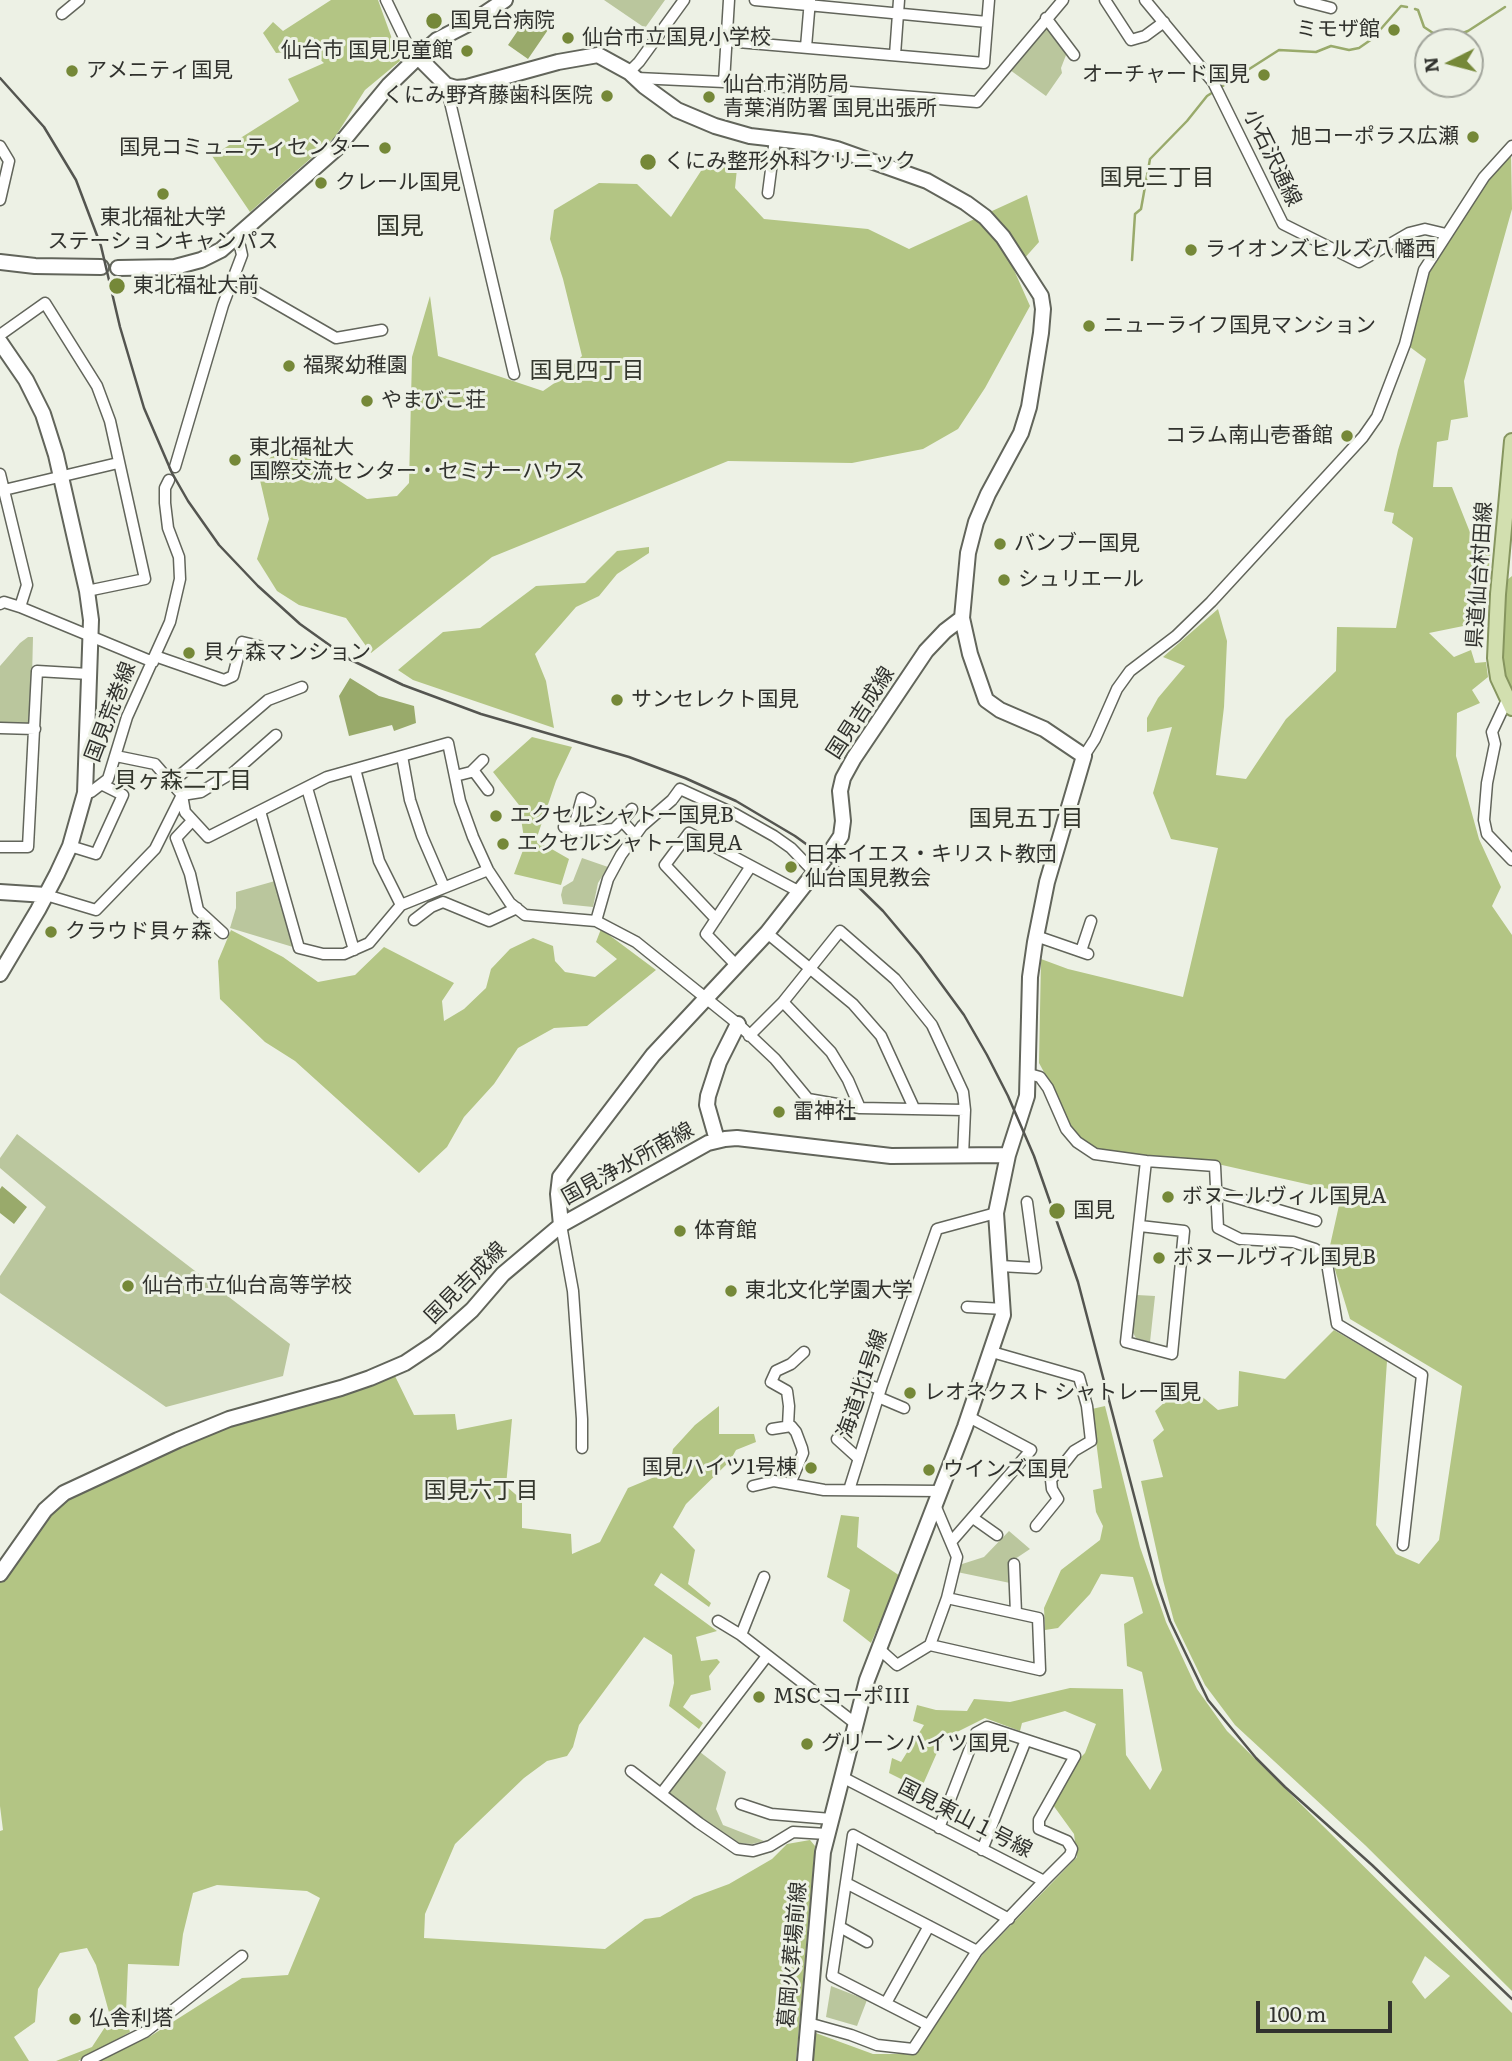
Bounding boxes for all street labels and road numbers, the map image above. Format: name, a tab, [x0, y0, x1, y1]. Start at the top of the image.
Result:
street label: 小石沢通線	[1238, 105, 1306, 211]
street label: 県道仙台村田線	[1462, 501, 1498, 649]
street label: 国見荒巻線	[80, 658, 142, 766]
street label: 国見吉成線	[822, 662, 900, 764]
street label: 国見浄水所南線	[558, 1117, 698, 1211]
street label: 国見吉成線	[420, 1237, 512, 1329]
street label: 海道北1号線	[833, 1326, 893, 1442]
street label: 国見東山１号線	[894, 1774, 1036, 1864]
street label: 葛岡火葬場前線	[774, 1881, 812, 2029]

